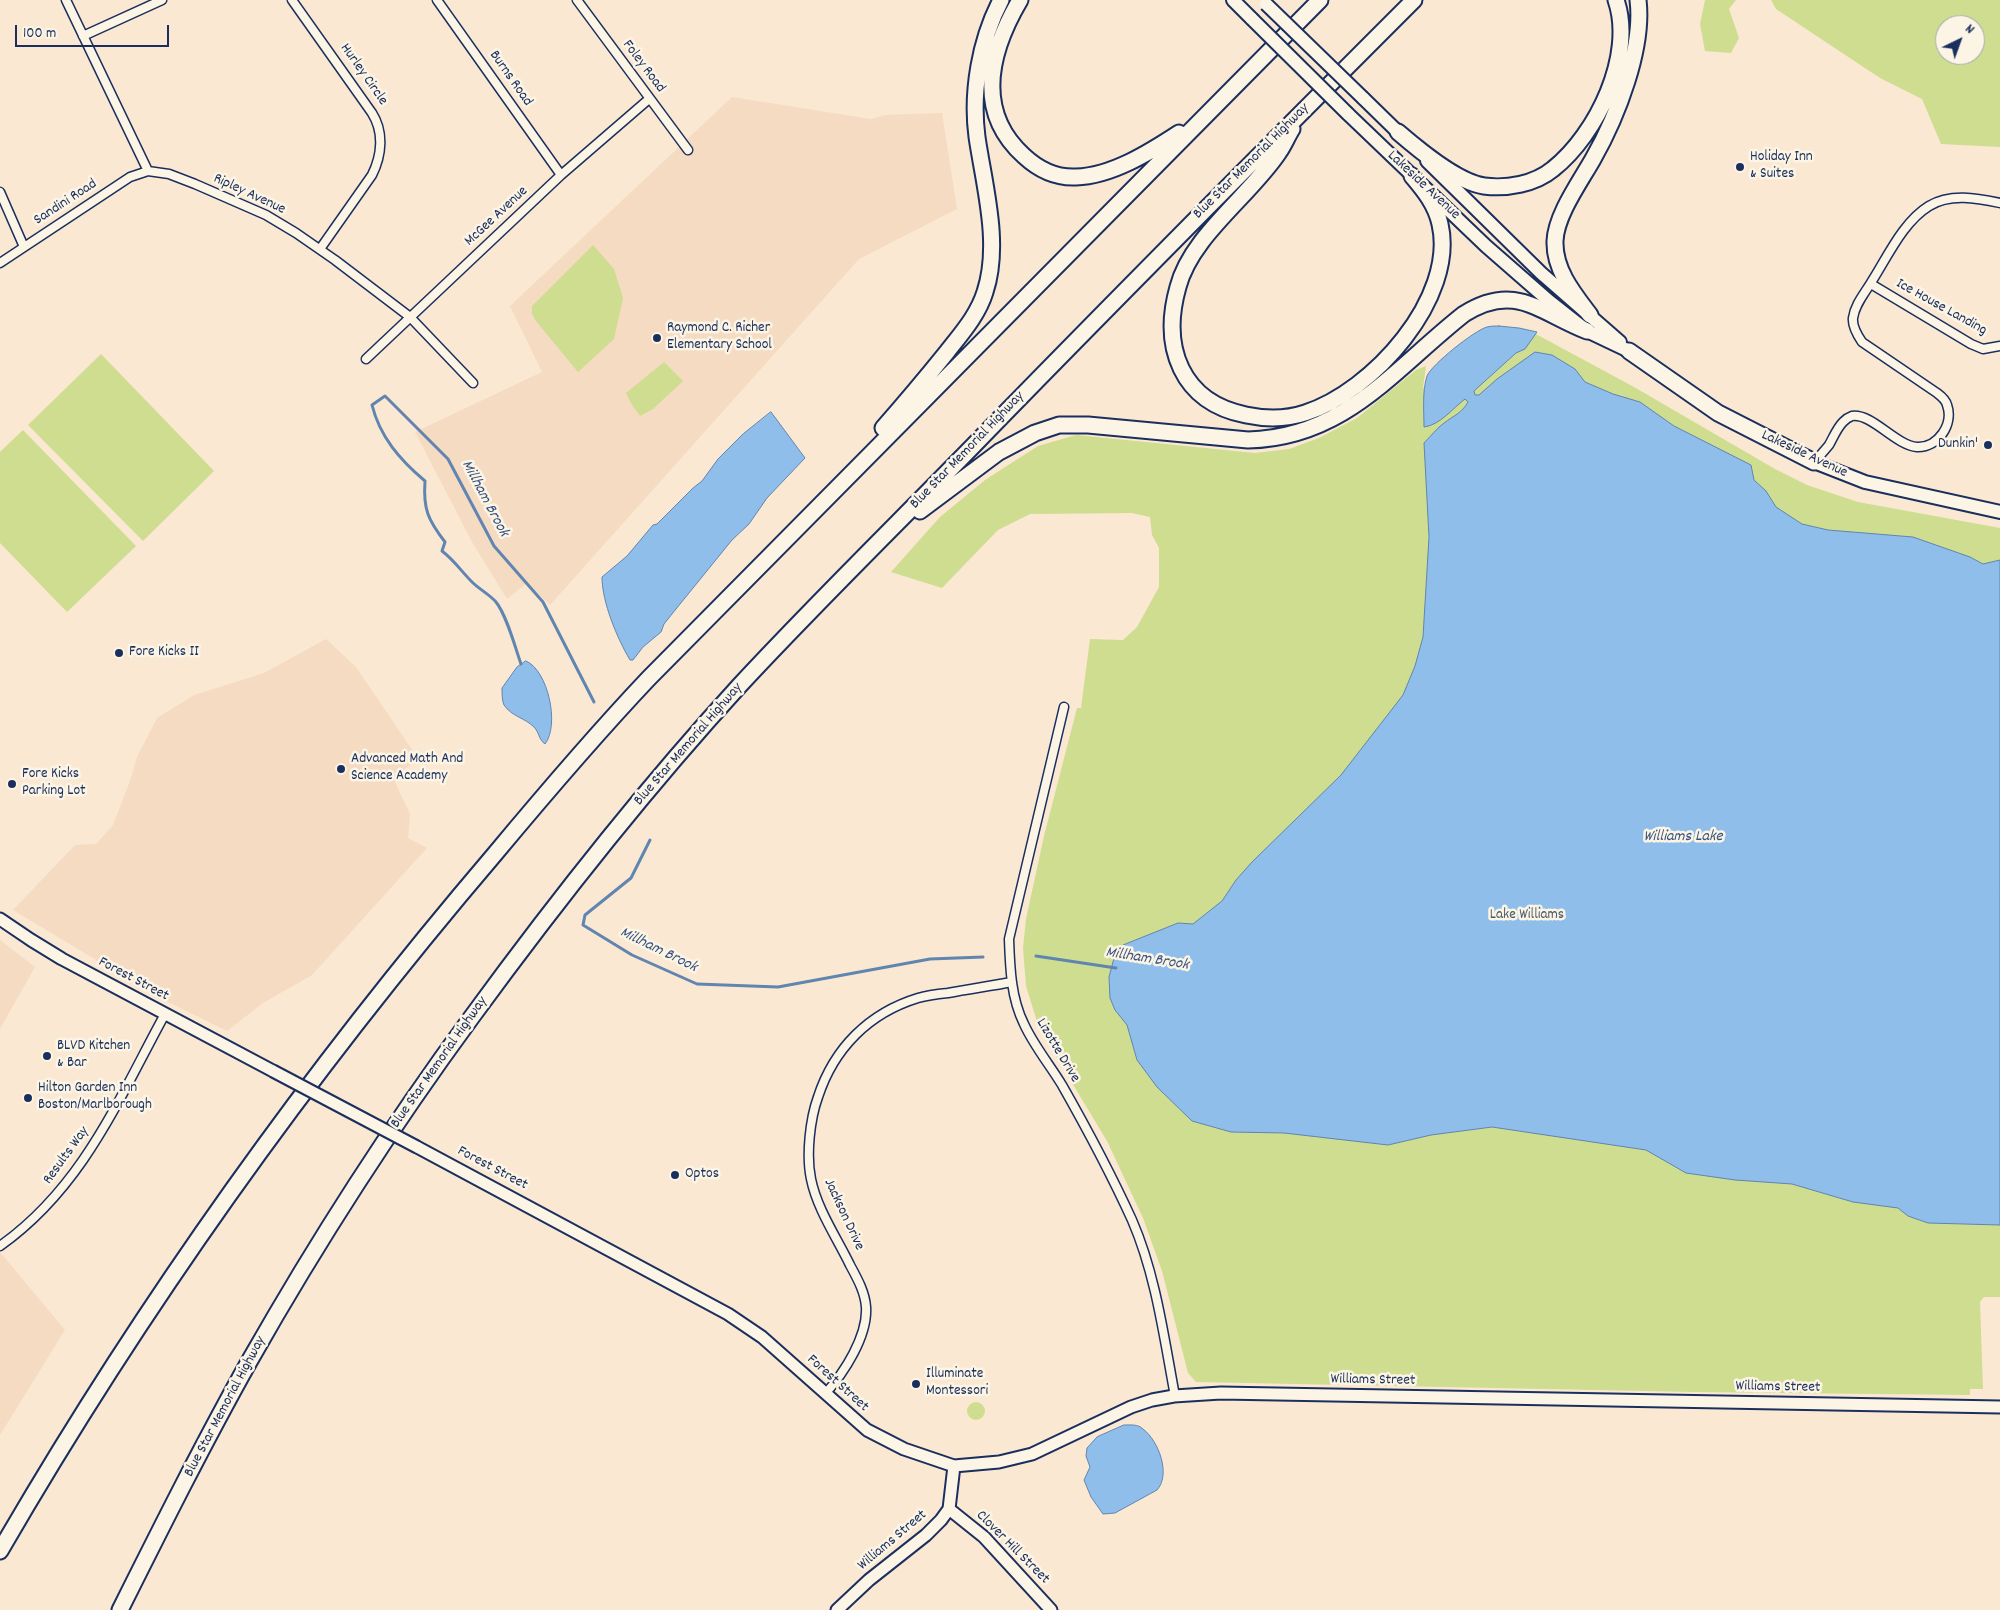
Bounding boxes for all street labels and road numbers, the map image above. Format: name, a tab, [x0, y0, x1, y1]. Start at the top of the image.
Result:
street label: Foley Road	[617, 37, 669, 97]
street label: Hurley Circle	[335, 41, 391, 109]
street label: Burns Road	[484, 48, 536, 110]
street label: Blue Star Memorial Highway	[1190, 100, 1314, 224]
street label: Lakeside Avenue	[1383, 148, 1463, 224]
street label: Ripley Avenue	[210, 170, 288, 220]
street label: Sandini Road	[31, 176, 101, 230]
street label: McGee Avenue	[462, 183, 532, 251]
street label: Ice House Landing	[1892, 276, 1990, 340]
street label: Blue Star Memorial Highway	[907, 388, 1029, 514]
street label: Lakeside Avenue	[1758, 427, 1850, 483]
street label: Blue Star Memorial Highway	[631, 680, 747, 810]
street label: Forest Street	[95, 954, 171, 1006]
street label: Blue Star Memorial Highway	[388, 994, 492, 1132]
street label: Lizotte Drive	[1031, 1016, 1083, 1086]
street label: Results Way	[40, 1124, 94, 1188]
street label: Forest Street	[454, 1143, 530, 1195]
street label: Jackson Drive	[819, 1176, 867, 1254]
street label: Blue Star Memorial Highway	[181, 1334, 271, 1480]
street label: Forest Street	[802, 1351, 872, 1417]
street label: Williams Street	[1330, 1371, 1416, 1391]
street label: Williams Street	[1735, 1378, 1821, 1398]
street label: Williams Street	[855, 1507, 931, 1575]
street label: Clover Hill Street	[971, 1507, 1053, 1589]

